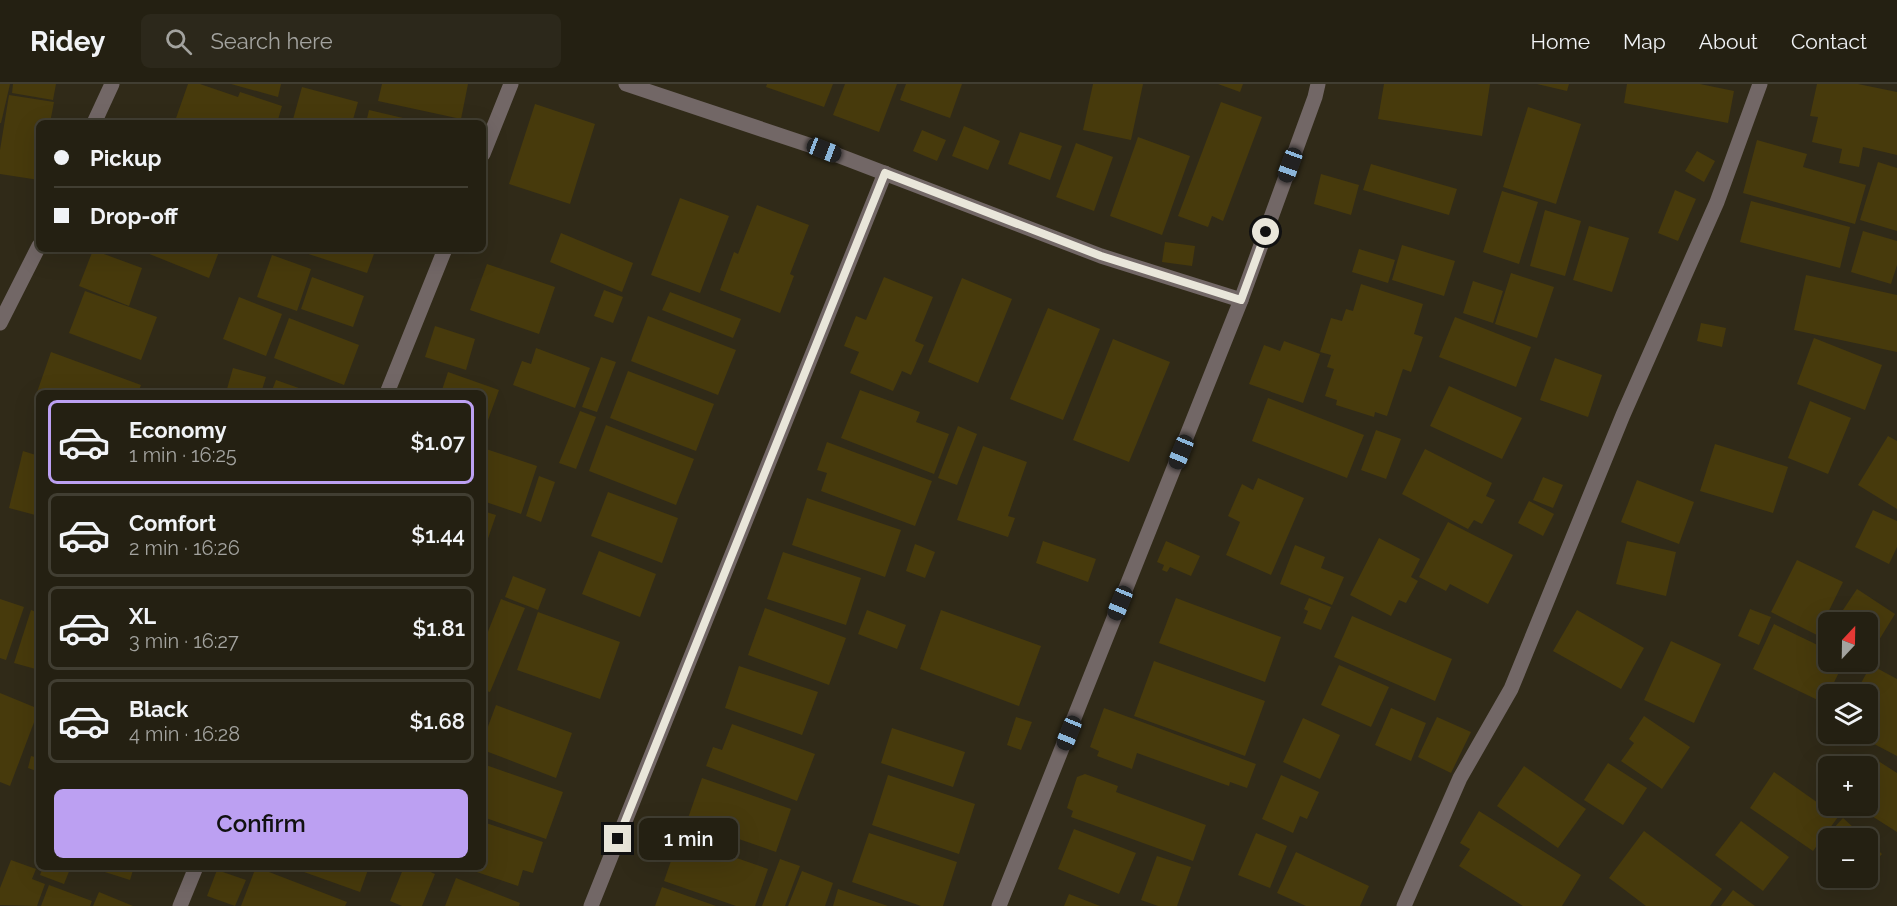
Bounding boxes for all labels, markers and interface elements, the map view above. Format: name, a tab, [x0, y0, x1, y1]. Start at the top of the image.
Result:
search box	[141, 14, 561, 68]
text: Ridey	[30, 25, 105, 58]
icon: search	[162, 25, 195, 58]
text: Search here	[210, 28, 333, 54]
text: Home	[1531, 29, 1590, 54]
text: Map	[1623, 29, 1666, 54]
text: About	[1699, 29, 1758, 54]
text: Contact	[1791, 29, 1867, 54]
car	[804, 135, 844, 165]
text: Pickup	[90, 145, 162, 171]
car	[1275, 145, 1305, 185]
text: Drop-off	[90, 203, 178, 229]
route start	[1252, 218, 1279, 245]
icon: car	[57, 415, 111, 469]
text: Economy	[129, 417, 227, 443]
text: $1.07	[411, 429, 465, 455]
car	[1166, 432, 1196, 472]
text: 1 min · 16:25	[129, 443, 237, 467]
icon: car	[57, 508, 111, 562]
text: Comfort	[129, 510, 216, 536]
text: $1.44	[411, 522, 465, 548]
text: 2 min · 16:26	[129, 536, 240, 560]
car	[1105, 583, 1135, 623]
icon: car	[57, 601, 111, 655]
text: XL	[129, 603, 156, 629]
north arrow	[1818, 612, 1878, 672]
map controls	[1818, 612, 1878, 888]
text: $1.81	[413, 615, 465, 641]
text: 3 min · 16:27	[129, 629, 239, 653]
button: layers	[1818, 684, 1878, 744]
icon: car	[57, 694, 111, 748]
text: Black	[129, 696, 188, 722]
text: $1.68	[410, 708, 465, 734]
car	[1054, 713, 1084, 753]
text: 4 min · 16:28	[129, 722, 240, 746]
button: +	[1818, 756, 1878, 816]
button: Confirm	[54, 789, 468, 858]
callout: 1 min	[639, 818, 738, 860]
route end	[604, 825, 631, 852]
text: 1 min	[664, 827, 713, 851]
button: −	[1818, 828, 1878, 888]

